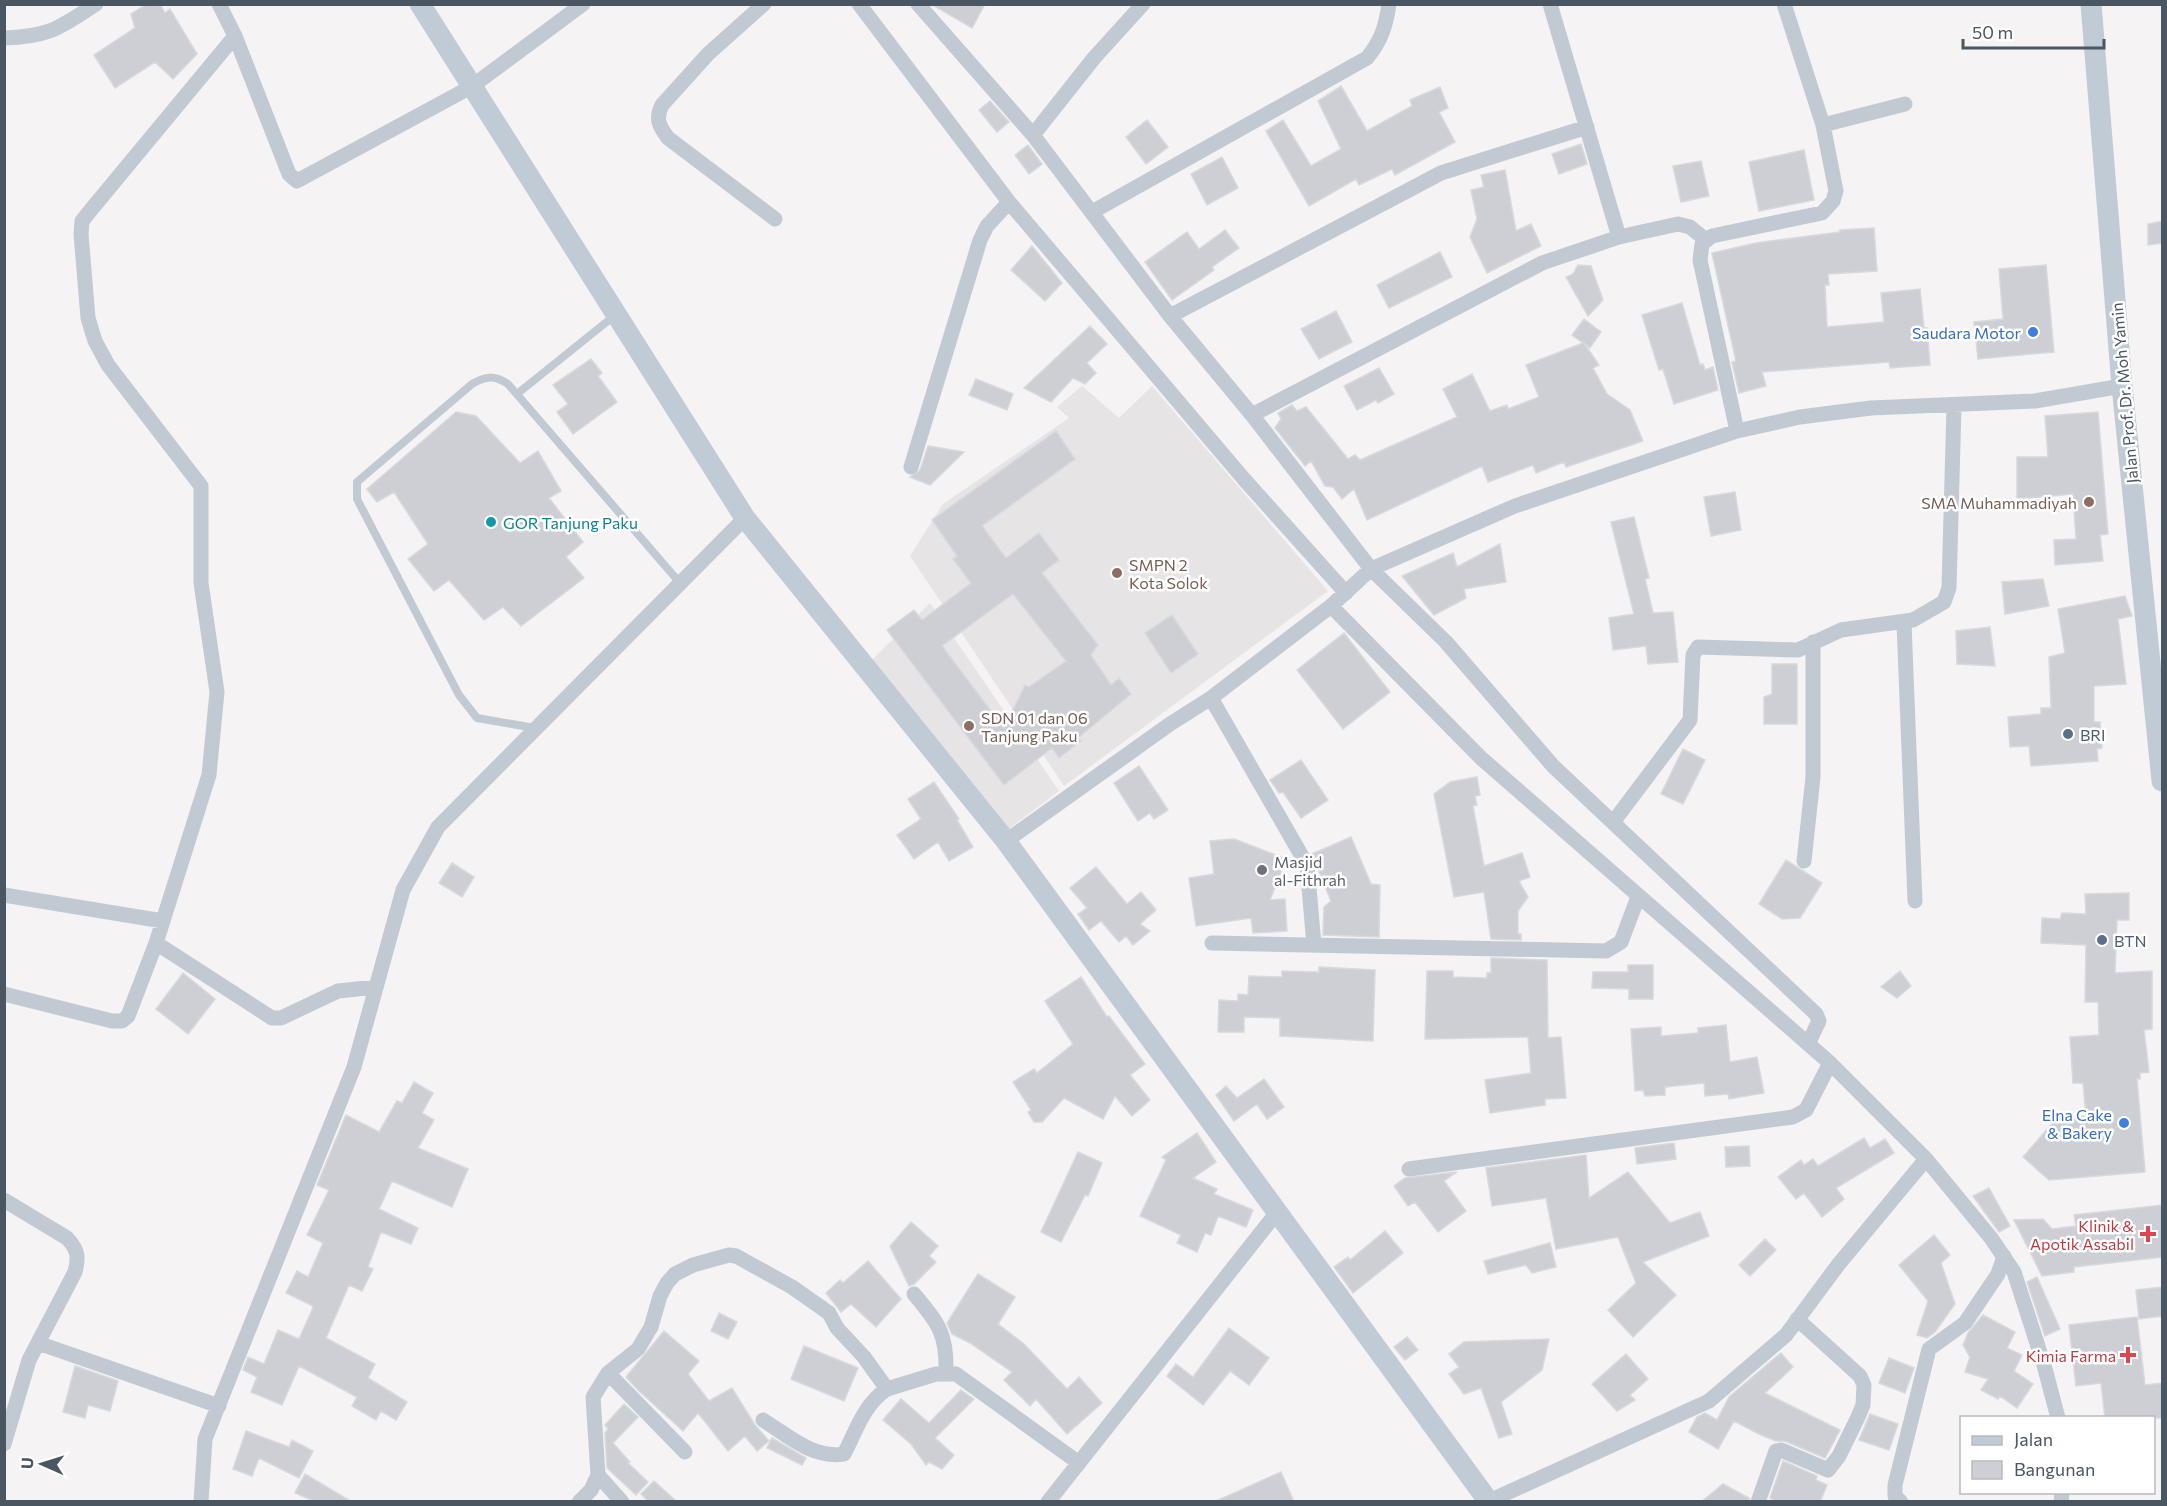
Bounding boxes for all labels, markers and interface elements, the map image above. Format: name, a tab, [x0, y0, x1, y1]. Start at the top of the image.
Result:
scale bar	[1963, 12, 2104, 50]
text: 50 m	[1972, 21, 2013, 43]
street label: Jalan Prof. Dr. Moh Yamin	[2107, 302, 2141, 484]
place label: Saudara Motor	[1912, 323, 2022, 342]
marker: Saudara Motor	[2026, 325, 2040, 339]
place label: SMA Muhammadiyah	[1921, 493, 2077, 512]
marker: SMA Muhammadiyah	[2082, 495, 2096, 509]
place label: GOR Tanjung Paku	[503, 513, 638, 532]
marker: GOR Tanjung Paku	[484, 515, 498, 529]
place label: SMPN 2 Kota Solok	[1129, 555, 1208, 592]
marker: SMPN 2 Kota Solok	[1110, 566, 1124, 580]
place label: SDN 01 dan 06 Tanjung Paku	[981, 708, 1088, 745]
marker: SDN 01 dan 06 Tanjung Paku	[962, 719, 976, 733]
place label: BRI	[2080, 725, 2106, 744]
marker: BRI	[2061, 727, 2075, 741]
place label: Masjid al-Fithrah	[1274, 852, 1346, 889]
marker: Masjid al-Fithrah	[1255, 863, 1269, 877]
place label: BTN	[2114, 931, 2147, 950]
marker: BTN	[2095, 933, 2109, 947]
place label: Elna Cake & Bakery	[2042, 1105, 2112, 1142]
marker: Elna Cake & Bakery	[2117, 1116, 2131, 1130]
place label: Klinik & Apotik Assabil	[2030, 1216, 2134, 1253]
marker: Klinik & Apotik Assabil	[2139, 1225, 2157, 1243]
place label: Kimia Farma	[2026, 1346, 2116, 1365]
marker: Kimia Farma	[2121, 1348, 2135, 1362]
legend	[1960, 1416, 2155, 1494]
text: Jalan	[2014, 1428, 2053, 1450]
north arrow	[12, 1434, 72, 1494]
text: U	[17, 1457, 36, 1470]
text: Bangunan	[2014, 1458, 2095, 1480]

